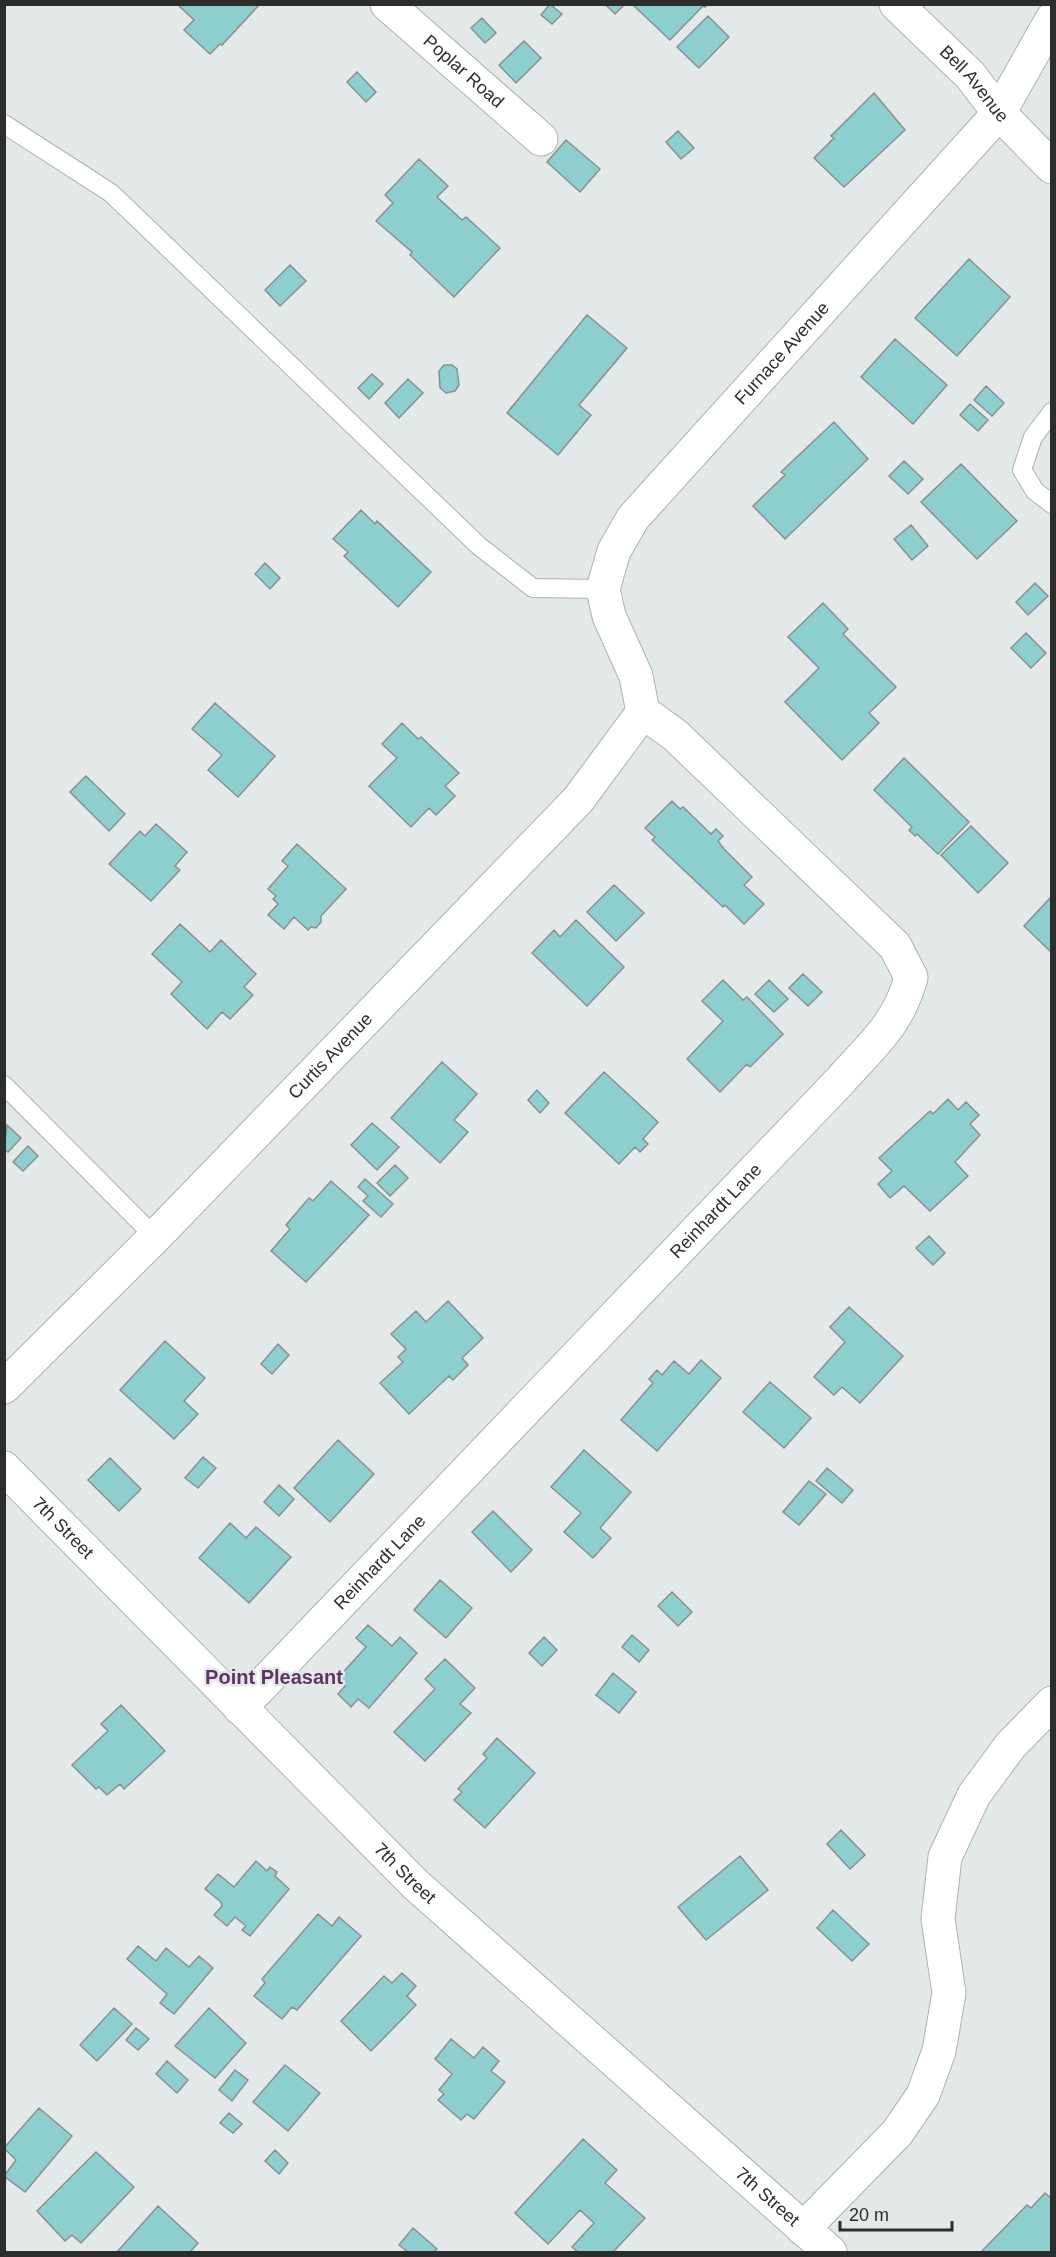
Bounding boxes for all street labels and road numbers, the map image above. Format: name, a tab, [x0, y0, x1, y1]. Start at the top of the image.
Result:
street label: Poplar Road	[419, 31, 508, 112]
street label: Bell Avenue	[936, 42, 1012, 126]
street label: Furnace Avenue	[731, 298, 833, 408]
street label: Curtis Avenue	[284, 1009, 376, 1103]
street label: Reinhardt Lane	[666, 1160, 765, 1262]
street label: 7th Street	[28, 1493, 98, 1563]
street label: Reinhardt Lane	[330, 1511, 429, 1613]
street label: 7th Street	[370, 1839, 440, 1908]
street label: 7th Street	[732, 2163, 803, 2230]

